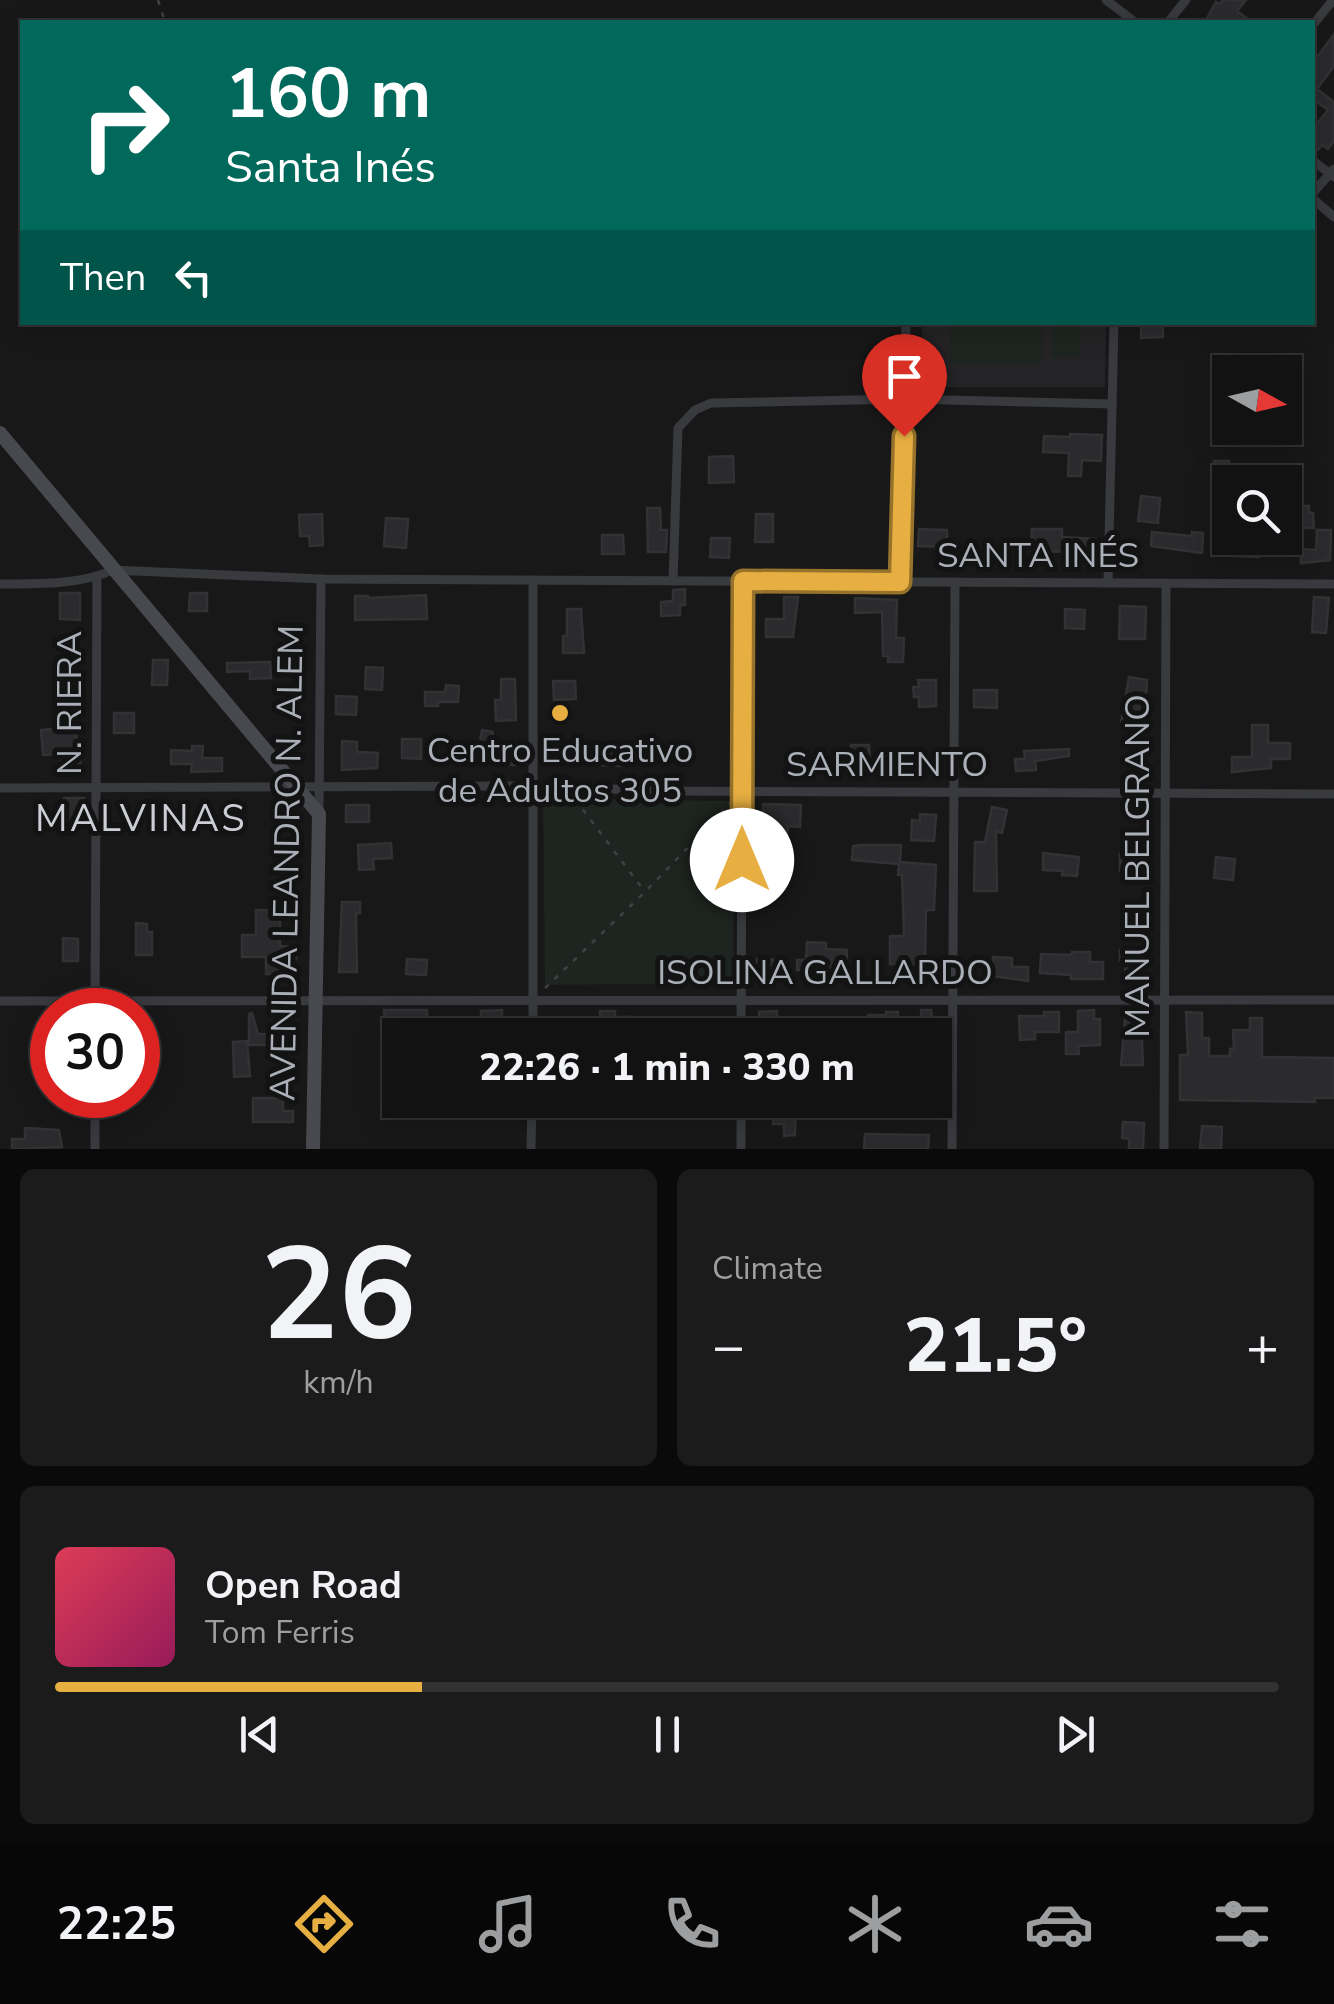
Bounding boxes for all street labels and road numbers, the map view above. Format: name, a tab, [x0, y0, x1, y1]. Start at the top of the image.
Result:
street label: SANTA INÉS	[937, 532, 1139, 579]
street label: AVENIDA LEANDRO N. ALEM	[259, 625, 315, 1101]
street label: N. RIERA	[46, 631, 93, 775]
street label: MANUEL BELGRANO	[1114, 694, 1161, 1038]
street label: SARMIENTO	[786, 741, 988, 788]
street label: ISOLINA GALLARDO	[657, 949, 993, 996]

